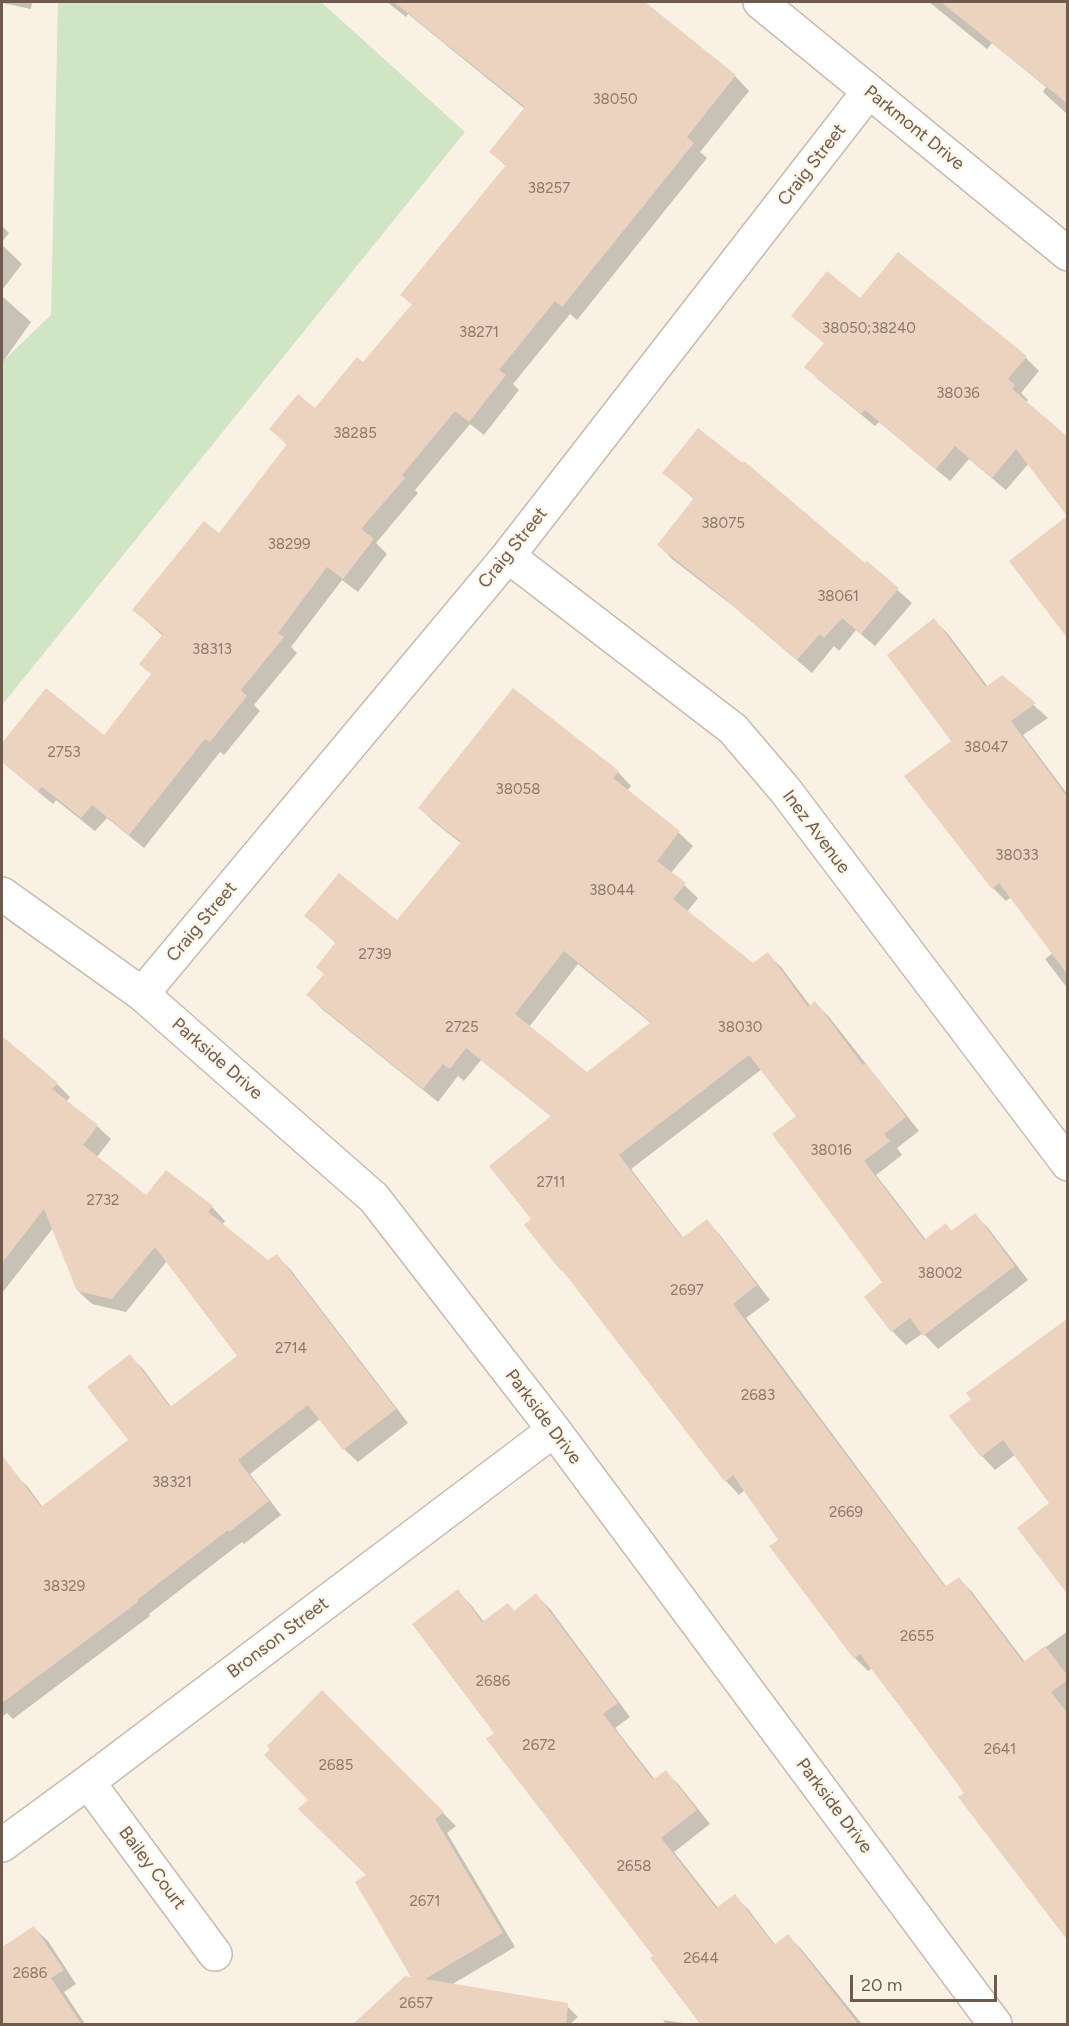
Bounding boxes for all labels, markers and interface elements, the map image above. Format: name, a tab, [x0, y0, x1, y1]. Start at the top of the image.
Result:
street label: Parkmont Drive	[859, 81, 969, 175]
house number: 38050	[592, 91, 638, 109]
street label: Craig Street	[773, 120, 851, 210]
house number: 38257	[528, 180, 570, 198]
house number: 38050;38240	[822, 320, 916, 338]
house number: 38271	[459, 324, 499, 342]
house number: 38036	[936, 385, 980, 403]
house number: 38285	[333, 425, 377, 443]
street label: Craig Street	[474, 503, 552, 593]
house number: 38075	[701, 515, 745, 533]
house number: 38299	[268, 536, 310, 554]
house number: 38061	[817, 588, 859, 606]
house number: 38313	[192, 641, 232, 659]
house number: 38047	[964, 739, 1008, 757]
house number: 2753	[47, 744, 81, 762]
house number: 38058	[496, 781, 540, 799]
street label: Inez Avenue	[778, 786, 854, 878]
house number: 38033	[995, 847, 1039, 865]
street label: Craig Street	[162, 878, 242, 966]
house number: 38044	[589, 882, 635, 900]
house number: 2739	[358, 946, 392, 964]
street label: Parkside Drive	[167, 1014, 267, 1104]
house number: 2725	[445, 1019, 479, 1037]
house number: 38030	[718, 1019, 762, 1037]
house number: 38016	[810, 1142, 852, 1160]
house number: 2711	[537, 1174, 565, 1192]
house number: 2732	[87, 1192, 119, 1210]
house number: 38002	[918, 1265, 962, 1283]
house number: 2697	[670, 1282, 704, 1300]
house number: 2714	[275, 1340, 307, 1358]
street label: Parkside Drive	[500, 1365, 586, 1469]
house number: 2683	[741, 1387, 775, 1405]
house number: 38321	[152, 1474, 192, 1492]
house number: 2669	[829, 1504, 863, 1522]
house number: 38329	[43, 1578, 85, 1596]
street label: Bronson Street	[223, 1593, 333, 1683]
house number: 2655	[900, 1628, 934, 1646]
house number: 2686	[476, 1673, 510, 1691]
house number: 2672	[522, 1737, 556, 1755]
house number: 2641	[984, 1741, 1016, 1759]
street label: Parkside Drive	[791, 1754, 877, 1858]
house number: 2685	[319, 1757, 353, 1775]
street label: Bailey Court	[114, 1822, 190, 1914]
house number: 2658	[617, 1858, 651, 1876]
house number: 2671	[409, 1893, 441, 1911]
house number: 2644	[683, 1950, 719, 1968]
scale bar	[853, 1963, 1000, 2001]
house number: 2686	[13, 1965, 47, 1983]
text: 20 m	[861, 1974, 902, 1996]
house number: 2657	[399, 1995, 433, 2013]

